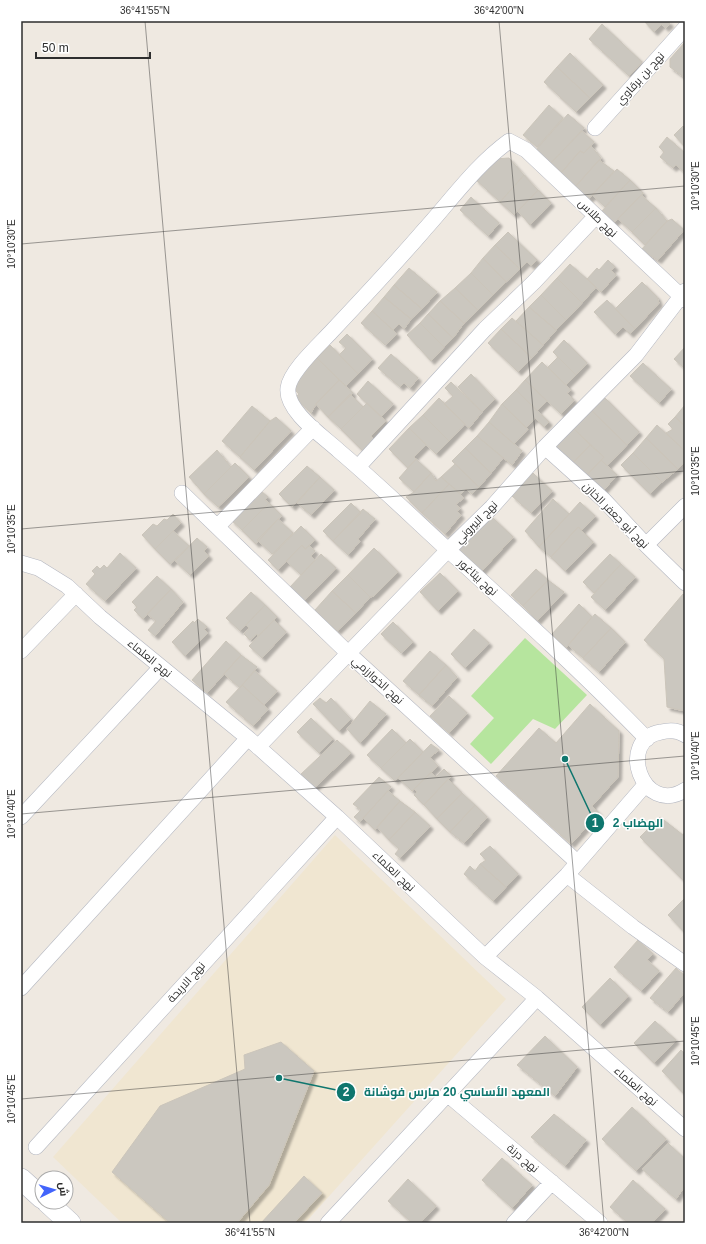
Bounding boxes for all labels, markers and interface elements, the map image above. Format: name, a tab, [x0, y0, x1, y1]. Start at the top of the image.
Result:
text: 36°41'55"N	[120, 5, 170, 16]
text: 36°42'00"N	[474, 5, 524, 16]
scale bar	[36, 34, 150, 60]
text: 50 m	[42, 41, 69, 55]
street label: نهج بن برقاوي	[614, 49, 669, 108]
text: 10°10'30"E	[690, 161, 701, 211]
street label: نهج طلاس	[575, 197, 620, 241]
text: 10°10'30"E	[6, 219, 17, 269]
text: 10°10'35"E	[690, 446, 701, 496]
street label: نهج أبو جعفر الخازن	[579, 479, 652, 552]
street label: نهج البيروني	[452, 498, 502, 548]
text: 10°10'35"E	[6, 504, 17, 554]
street label: نهج بيتاغور	[454, 556, 500, 599]
street label: نهج العلماء	[124, 637, 174, 681]
street label: نهج الخوارزمي	[348, 654, 406, 708]
text: 10°10'40"E	[690, 731, 701, 781]
text: 10°10'40"E	[6, 789, 17, 839]
callout: الهضاب 2	[585, 811, 671, 835]
text: 1	[592, 816, 599, 830]
text: الهضاب 2	[613, 816, 663, 831]
street label: نهج العلماء	[369, 848, 418, 895]
street label: نهج الاريحة	[165, 959, 209, 1006]
text: 10°10'45"E	[690, 1016, 701, 1066]
street label: نهج العلماء	[611, 1064, 660, 1110]
text: 10°10'45"E	[6, 1074, 17, 1124]
callout: المعهد الأساسي 20 مارس فوشانة	[336, 1080, 558, 1104]
text: 2	[343, 1085, 350, 1099]
text: المعهد الأساسي 20 مارس فوشانة	[364, 1085, 550, 1102]
street label: نهج درنة	[503, 1141, 541, 1176]
north arrow	[34, 1170, 74, 1210]
text: ش	[56, 1182, 71, 1197]
text: 36°41'55"N	[225, 1227, 275, 1238]
text: 36°42'00"N	[579, 1227, 629, 1238]

